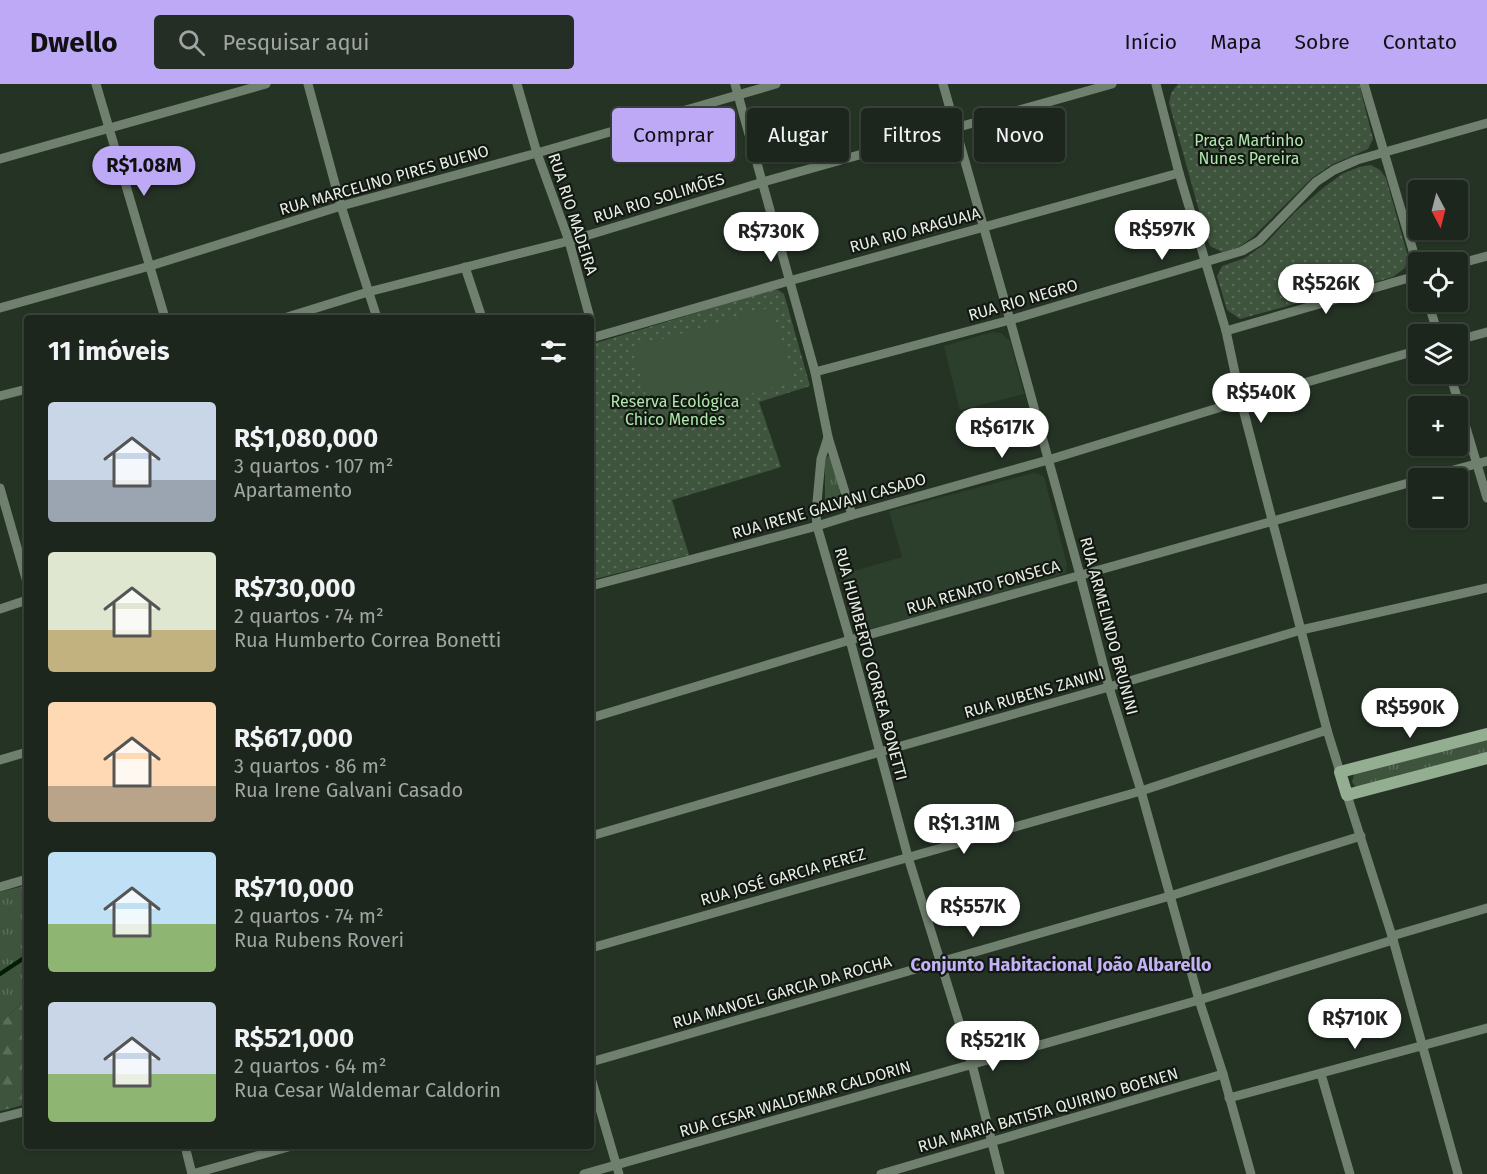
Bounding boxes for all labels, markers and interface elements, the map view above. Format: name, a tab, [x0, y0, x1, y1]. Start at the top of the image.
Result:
search box	[154, 15, 574, 69]
text: Dwello	[30, 26, 118, 59]
icon: search	[175, 26, 208, 59]
text: Pesquisar aqui	[223, 29, 370, 56]
text: Início	[1124, 29, 1177, 55]
text: Mapa	[1210, 29, 1262, 55]
text: Sobre	[1295, 29, 1350, 55]
text: Contato	[1383, 29, 1457, 55]
chip: Comprar	[612, 108, 735, 162]
chip: Alugar	[747, 108, 849, 162]
chip: Filtros	[861, 108, 962, 162]
chip: Novo	[974, 108, 1065, 162]
park label: Praça Martinho Nunes Pereira	[1194, 131, 1304, 168]
street label: RUA MARCELINO PIRES BUENO	[277, 141, 491, 219]
pin: R$1.08M	[89, 146, 199, 197]
street label: RUA RIO MADEIRA	[544, 151, 602, 278]
text: R$1.08M	[106, 153, 182, 177]
street label: RUA RIO SOLIMÕES	[591, 169, 727, 227]
north arrow	[1408, 180, 1468, 240]
map controls	[1408, 180, 1468, 528]
street label: RUA RIO ARAGUAIA	[848, 203, 983, 257]
pin: R$597K	[1113, 210, 1211, 261]
pin: R$730K	[722, 212, 820, 263]
text: R$597K	[1129, 217, 1195, 241]
text: R$730K	[738, 219, 804, 243]
button: locate	[1408, 252, 1468, 312]
pin: R$526K	[1277, 264, 1375, 315]
text: R$526K	[1292, 271, 1360, 295]
street label: RUA RIO NEGRO	[966, 275, 1080, 325]
button: layers	[1408, 324, 1468, 384]
icon: filters	[537, 335, 570, 368]
text: 11 imóveis	[48, 336, 169, 367]
pin: R$540K	[1212, 373, 1310, 424]
text: R$540K	[1226, 380, 1296, 404]
park label: Reserva Ecológica Chico Mendes	[611, 392, 739, 429]
button: +	[1408, 396, 1468, 456]
pin: R$617K	[953, 408, 1051, 459]
text: R$617K	[970, 415, 1034, 439]
text: R$1,080,000	[234, 423, 378, 454]
icon: home	[96, 426, 168, 498]
text: 3 quartos · 107 m²	[234, 454, 393, 478]
button: −	[1408, 468, 1468, 528]
street label: RUA IRENE GALVANI CASADO	[730, 469, 928, 543]
text: Apartamento	[234, 478, 352, 502]
street label: RUA ARMELINDO BRUNINI	[1076, 535, 1142, 717]
street label: RUA HUMBERTO CORREA BONETTI	[831, 545, 911, 783]
street label: RUA RENATO FONSECA	[904, 556, 1063, 618]
text: R$730,000	[234, 573, 356, 604]
icon: home	[96, 576, 168, 648]
text: 2 quartos · 74 m²	[234, 604, 384, 628]
text: Rua Humberto Correa Bonetti	[234, 628, 501, 652]
street label: RUA RUBENS ZANINI	[962, 664, 1106, 722]
pin: R$590K	[1361, 688, 1459, 739]
text: R$590K	[1375, 695, 1445, 719]
text: R$617,000	[234, 723, 353, 754]
icon: home	[96, 726, 168, 798]
text: 3 quartos · 86 m²	[234, 754, 387, 778]
text: Rua Irene Galvani Casado	[234, 778, 463, 802]
pin: R$1.31M	[909, 804, 1019, 855]
text: R$1.31M	[928, 811, 1000, 835]
street label: RUA JOSÉ GARCIA PEREZ	[698, 843, 868, 910]
text: R$710,000	[234, 873, 354, 904]
icon: home	[96, 876, 168, 948]
pin: R$557K	[924, 887, 1022, 938]
text: R$557K	[940, 894, 1006, 918]
text: 2 quartos · 74 m²	[234, 904, 384, 928]
text: Rua Rubens Roveri	[234, 928, 404, 952]
street label: RUA MANOEL GARCIA DA ROCHA	[670, 951, 894, 1032]
district label: Conjunto Habitacional João Albarello	[911, 954, 1212, 976]
pin: R$710K	[1306, 999, 1404, 1050]
text: R$710K	[1322, 1006, 1388, 1030]
pin: R$521K	[944, 1021, 1042, 1072]
text: R$521,000	[234, 1023, 354, 1054]
icon: home	[96, 1026, 168, 1098]
text: R$521K	[960, 1028, 1026, 1052]
text: 2 quartos · 64 m²	[234, 1054, 386, 1078]
street label: RUA CESAR WALDEMAR CALDORIN	[677, 1057, 913, 1141]
street label: RUA MARIA BATISTA QUIRINO BOENEN	[916, 1064, 1180, 1156]
text: Rua Cesar Waldemar Caldorin	[234, 1078, 501, 1102]

